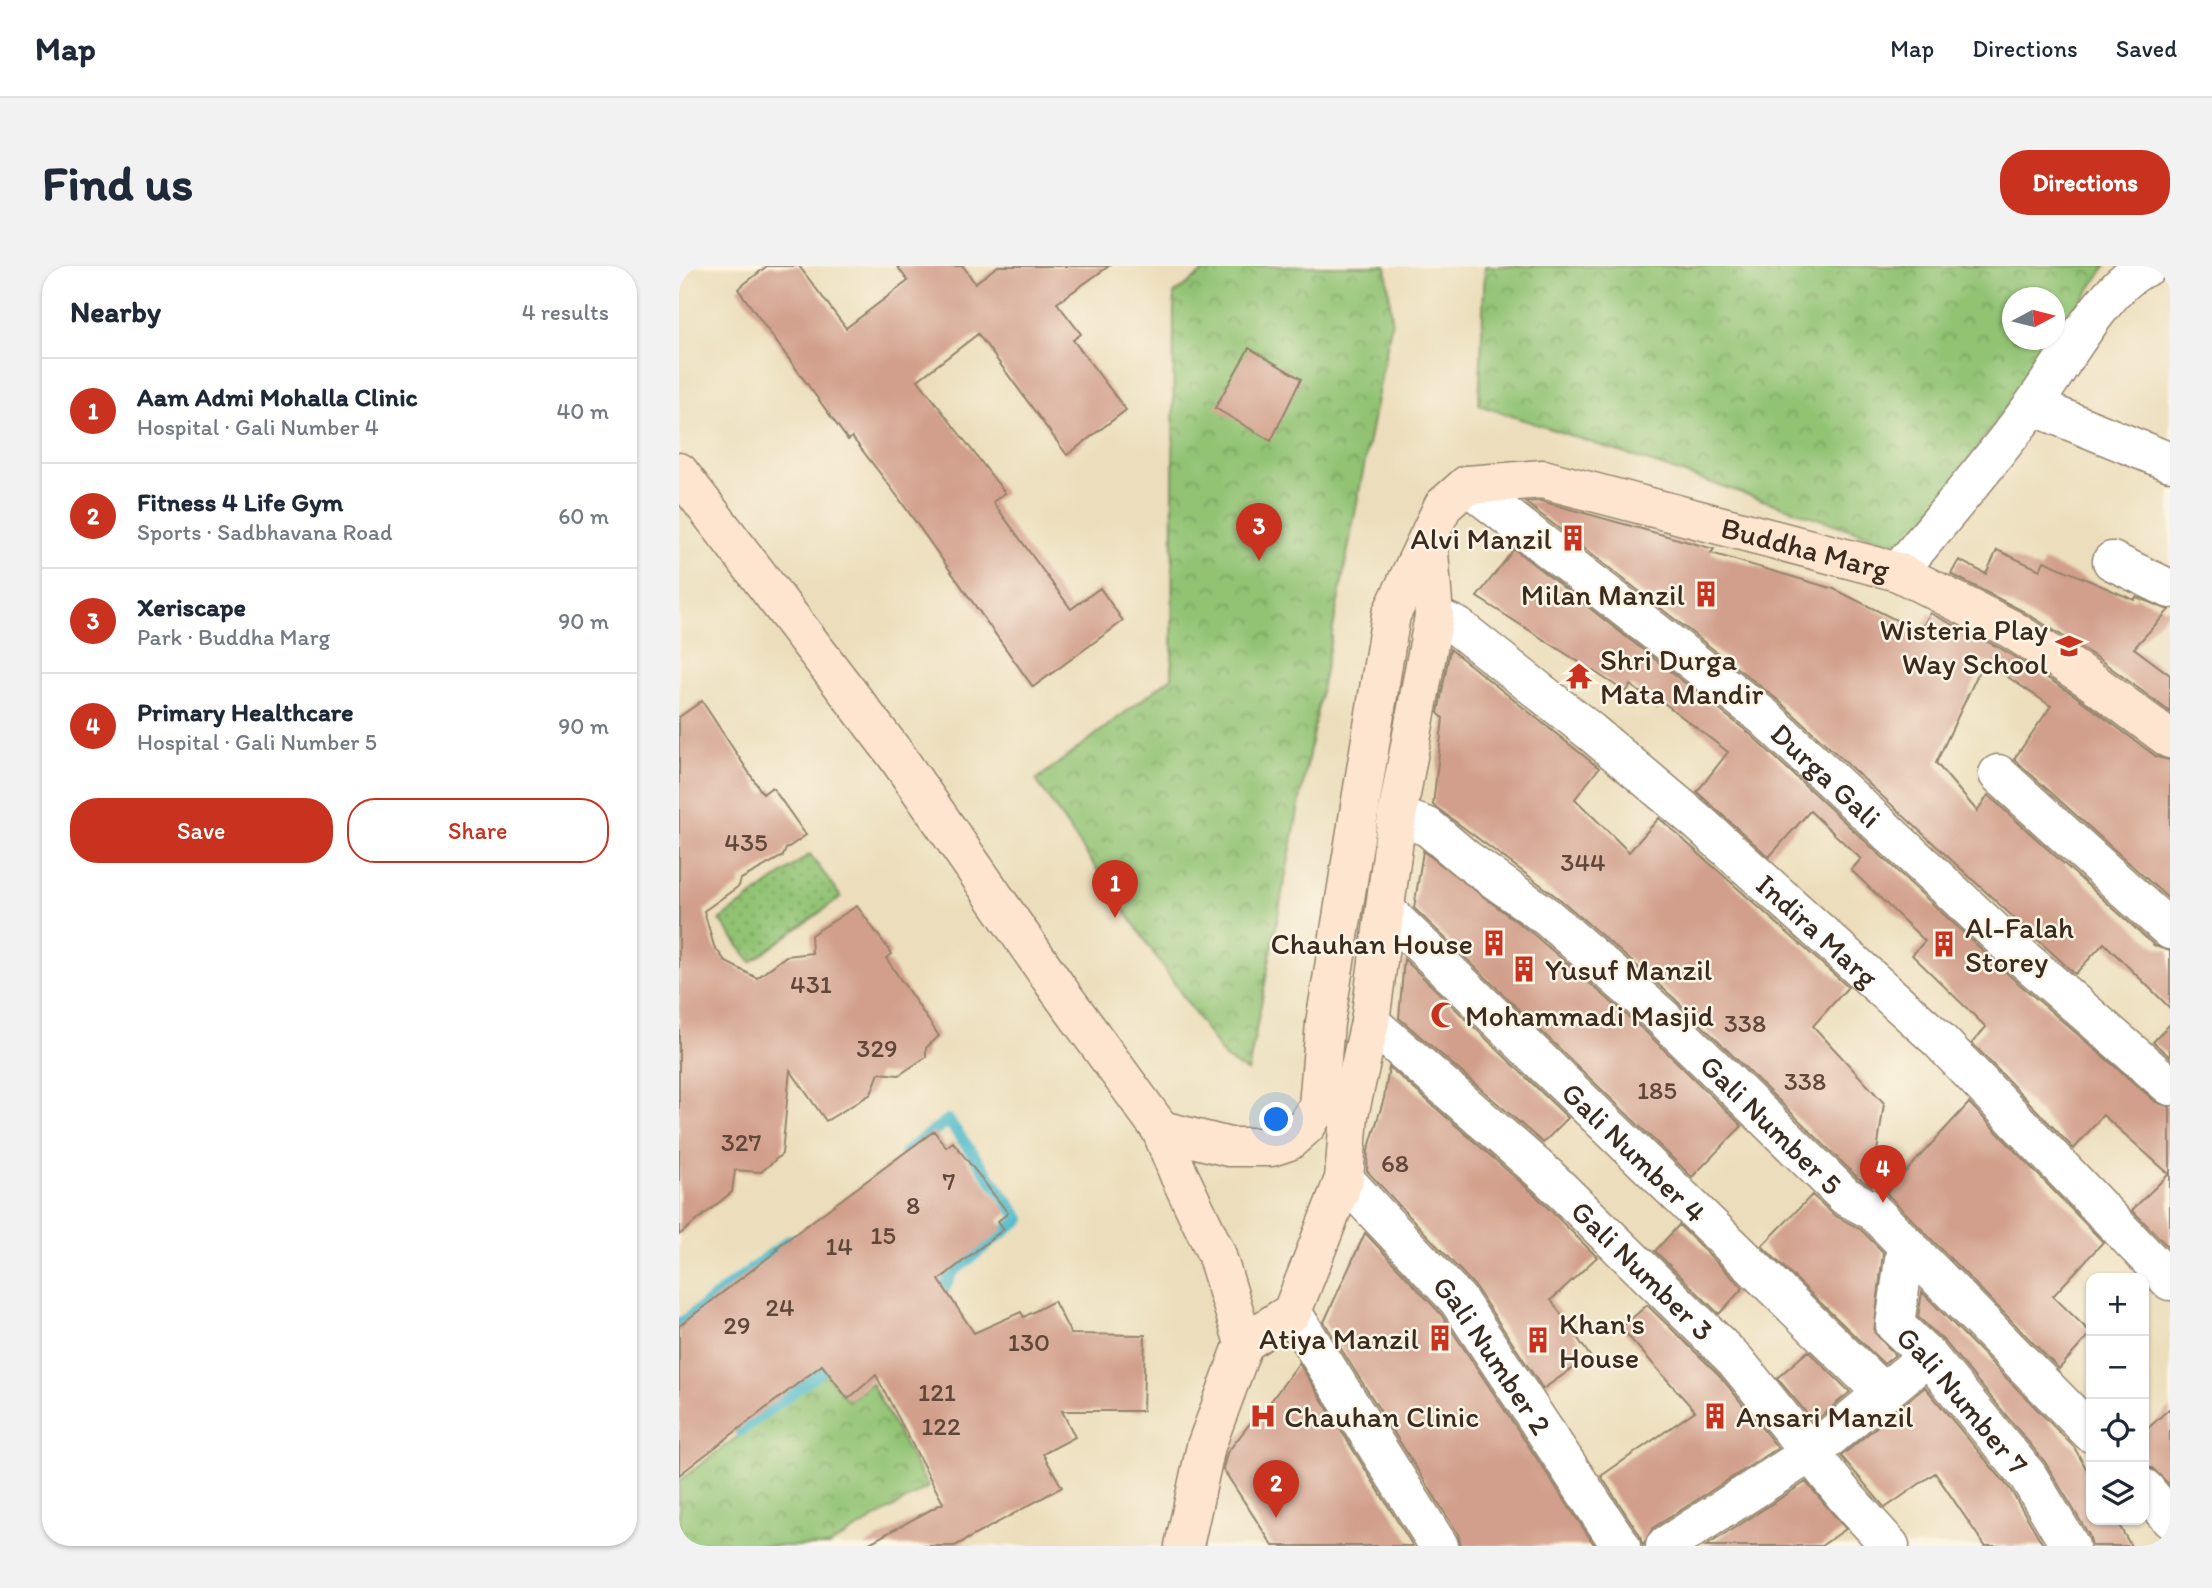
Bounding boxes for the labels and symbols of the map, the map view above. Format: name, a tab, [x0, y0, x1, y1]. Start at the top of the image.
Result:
north arrow	[2002, 287, 2065, 350]
pin: 3	[1236, 503, 1282, 561]
street label: Buddha Marg	[1717, 508, 1894, 588]
place label: Alvi Manzil	[1411, 520, 1553, 557]
building icon: Alvi Manzil	[1558, 523, 1588, 553]
place label: Milan Manzil	[1521, 576, 1685, 613]
building icon: Milan Manzil	[1691, 579, 1721, 609]
place label: Wisteria Play Way School	[1879, 611, 2048, 682]
school or university icon: Wisteria Play Way School	[2054, 631, 2084, 661]
place label: Shri Durga Mata Mandir	[1600, 641, 1764, 712]
temple icon: Shri Durga Mata Mandir	[1564, 661, 1594, 691]
street label: Durga Gali	[1763, 715, 1889, 835]
house number: 435	[724, 826, 768, 858]
house number: 344	[1560, 846, 1606, 878]
pin: 1	[1092, 860, 1138, 918]
street label: Indira Marg	[1749, 866, 1887, 995]
place label: Al-Falah Storey	[1965, 909, 2074, 980]
place label: Chauhan House	[1271, 925, 1473, 962]
building icon: Chauhan House	[1479, 928, 1509, 958]
building icon: Al-Falah Storey	[1929, 929, 1959, 959]
place label: Yusuf Manzil	[1545, 951, 1713, 988]
building icon: Yusuf Manzil	[1509, 954, 1539, 984]
house number: 431	[790, 968, 832, 1000]
place label: Mohammadi Masjid	[1465, 997, 1715, 1034]
mosque icon: Mohammadi Masjid	[1429, 1000, 1459, 1030]
house number: 338	[1724, 1007, 1766, 1039]
house number: 329	[856, 1032, 898, 1064]
street label: Gali Number 5	[1693, 1046, 1851, 1202]
house number: 338	[1784, 1065, 1826, 1097]
street label: Gali Number 4	[1554, 1073, 1714, 1230]
house number: 185	[1637, 1074, 1677, 1106]
your location	[1259, 1102, 1293, 1136]
house number: 327	[721, 1126, 761, 1158]
pin: 4	[1860, 1145, 1906, 1203]
house number: 68	[1381, 1147, 1409, 1179]
house number: 7	[943, 1165, 956, 1197]
house number: 8	[906, 1189, 920, 1221]
street label: Gali Number 3	[1564, 1192, 1722, 1348]
house number: 15	[870, 1219, 896, 1251]
house number: 14	[825, 1230, 853, 1262]
street label: Gali Number 2	[1426, 1267, 1560, 1441]
house number: 24	[765, 1291, 795, 1323]
place label: Khan's House	[1559, 1305, 1645, 1376]
house number: 29	[723, 1309, 751, 1341]
street label: Gali Number 7	[1889, 1318, 2037, 1482]
place label: Atiya Manzil	[1259, 1320, 1419, 1357]
building icon: Atiya Manzil	[1425, 1323, 1455, 1353]
building icon: Khan's House	[1523, 1325, 1553, 1355]
house number: 130	[1008, 1326, 1050, 1358]
house number: 121	[918, 1376, 956, 1408]
place label: Chauhan Clinic	[1284, 1398, 1479, 1435]
place label: Ansari Manzil	[1736, 1398, 1914, 1435]
hospital icon: Chauhan Clinic	[1248, 1401, 1278, 1431]
building icon: Ansari Manzil	[1700, 1401, 1730, 1431]
house number: 122	[921, 1410, 961, 1442]
pin: 2	[1253, 1460, 1299, 1518]

